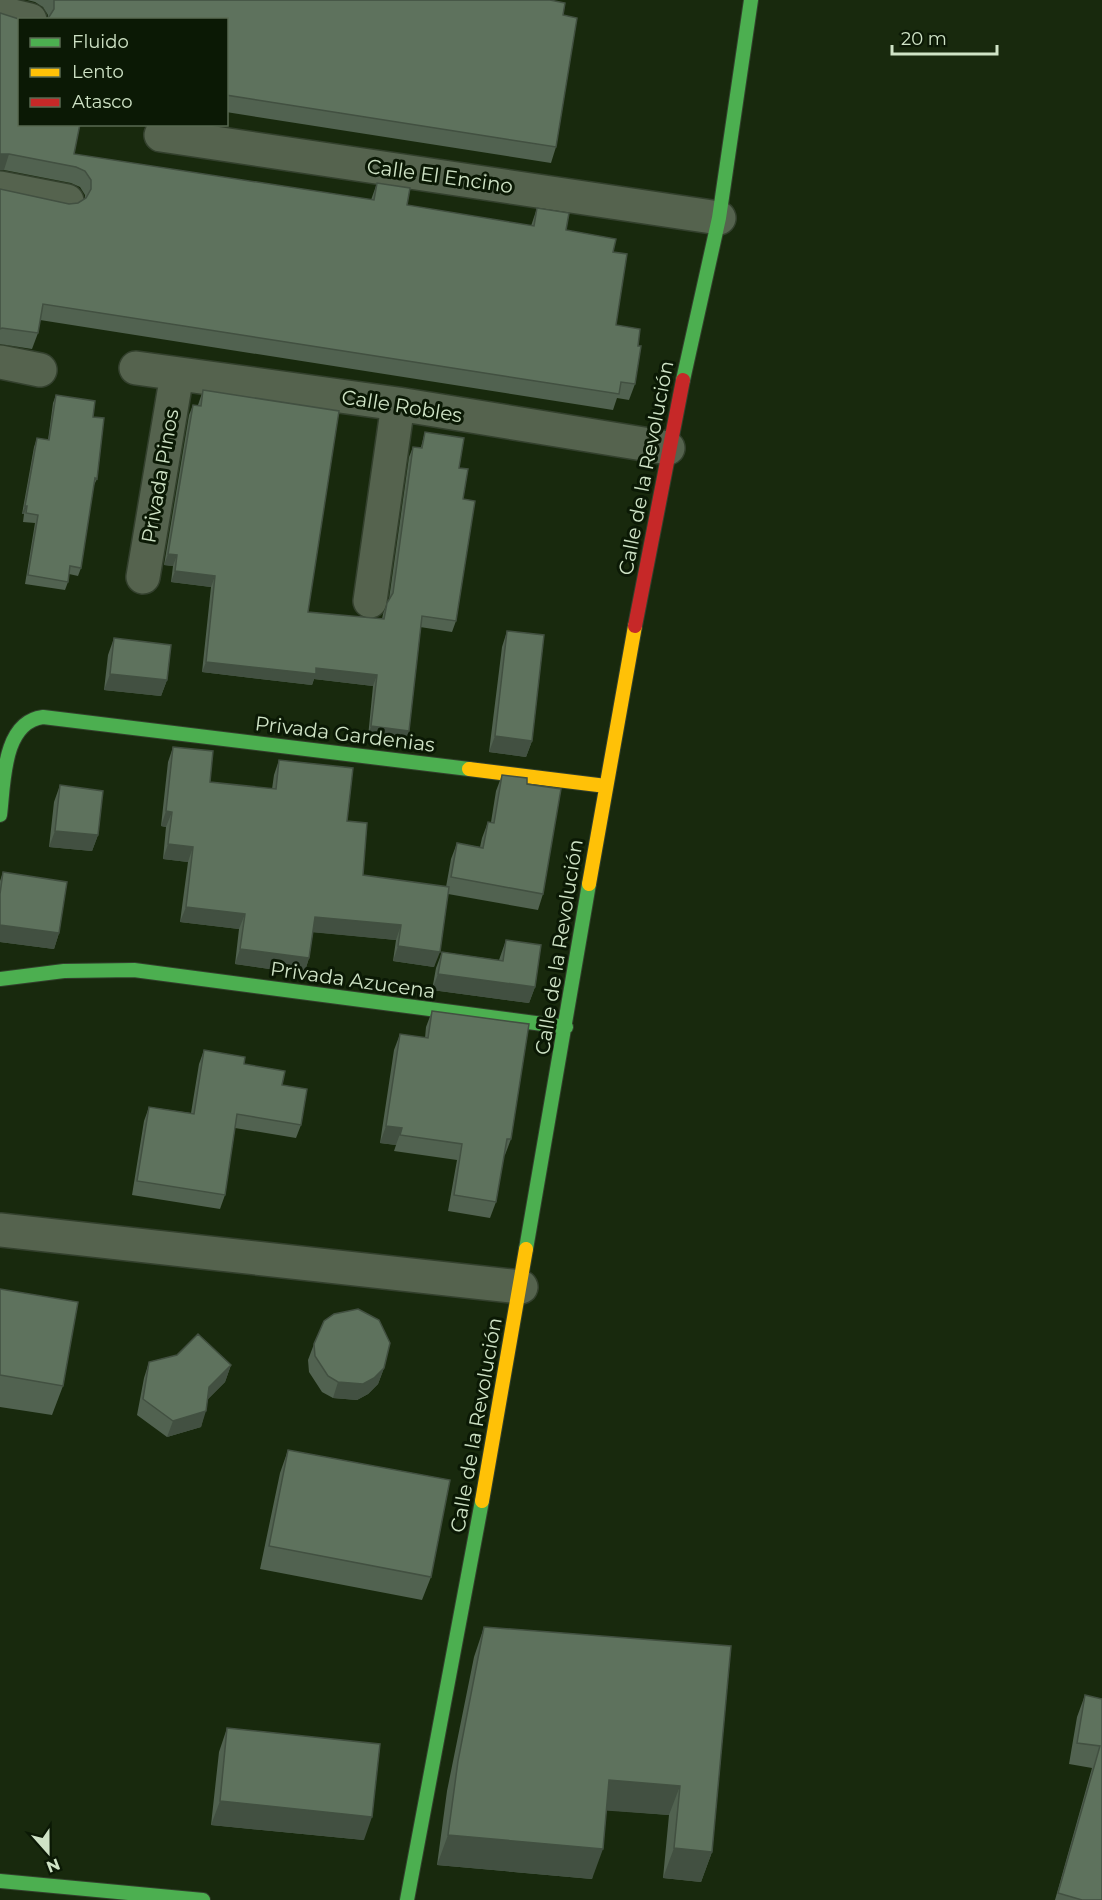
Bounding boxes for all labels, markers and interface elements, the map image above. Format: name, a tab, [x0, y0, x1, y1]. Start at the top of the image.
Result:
legend	[18, 18, 228, 126]
scale bar	[892, 18, 997, 56]
text: 20 m	[901, 28, 947, 50]
text: Fluido	[72, 31, 129, 53]
text: Lento	[72, 61, 124, 83]
text: Atasco	[72, 91, 132, 113]
street label: Calle El Encino	[365, 154, 515, 198]
street label: Calle de la Revolución	[613, 359, 679, 577]
street label: Calle Robles	[340, 385, 464, 427]
street label: Privada Pinos	[136, 407, 184, 545]
street label: Privada Gardenias	[254, 711, 437, 757]
street label: Calle de la Revolución	[530, 837, 588, 1057]
street label: Privada Azucena	[269, 957, 437, 1003]
street label: Calle de la Revolución	[445, 1316, 507, 1534]
north arrow	[18, 1822, 78, 1882]
text: N	[44, 1854, 63, 1877]

